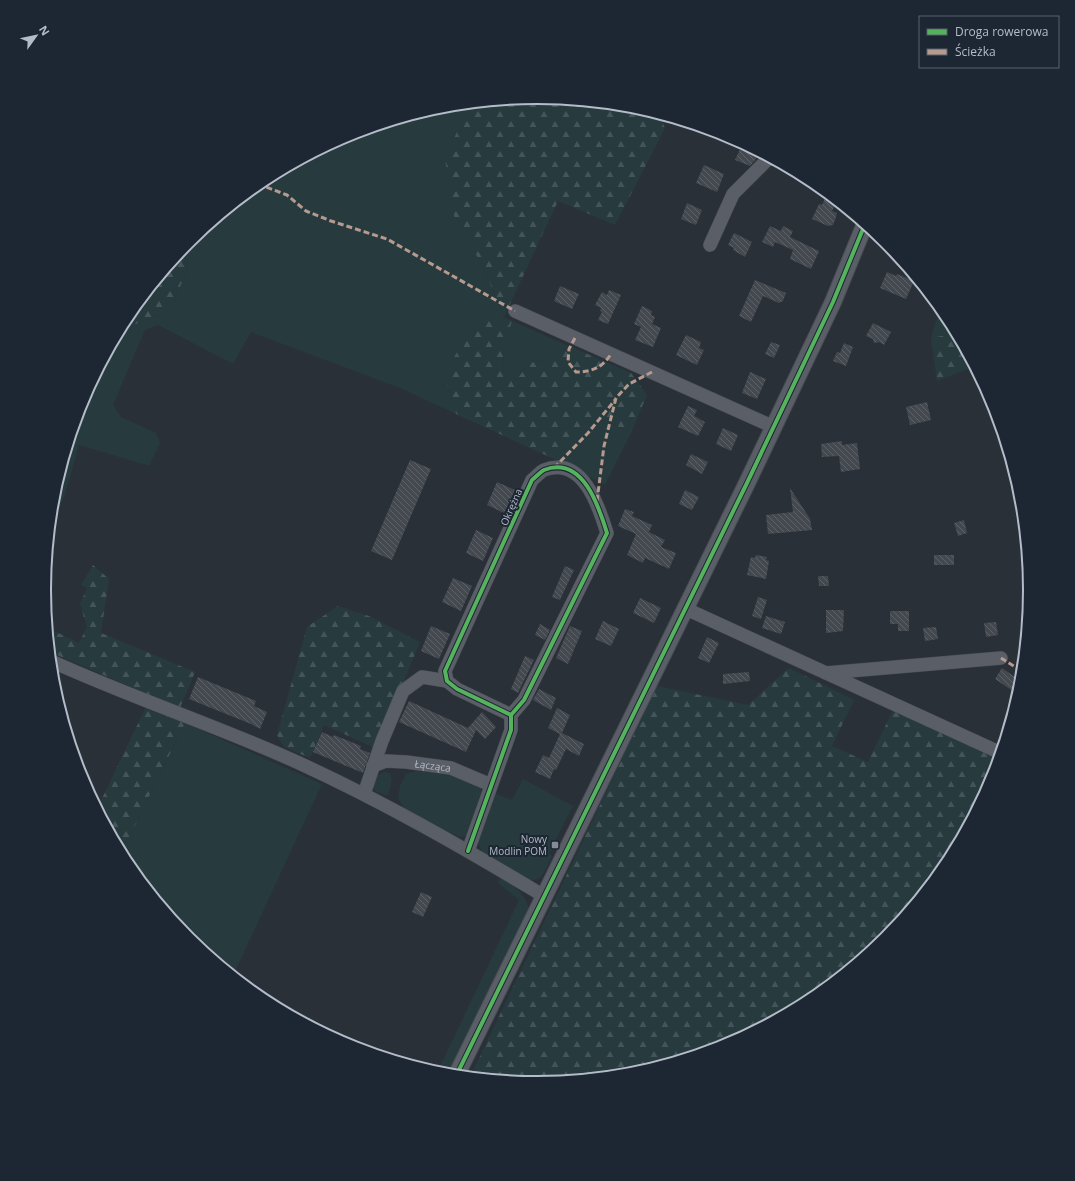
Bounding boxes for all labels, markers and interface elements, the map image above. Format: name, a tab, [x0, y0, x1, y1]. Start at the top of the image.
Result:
north arrow	[16, 16, 56, 56]
legend	[919, 16, 1059, 68]
text: N	[36, 22, 54, 38]
text: Droga rowerowa	[955, 23, 1048, 40]
text: Ścieżka	[955, 43, 996, 60]
street label: Okrężna	[497, 486, 525, 528]
street label: Łącząca	[414, 756, 452, 775]
place label: Nowy Modlin POM	[489, 832, 548, 858]
marker: Nowy Modlin POM	[550, 840, 560, 850]

